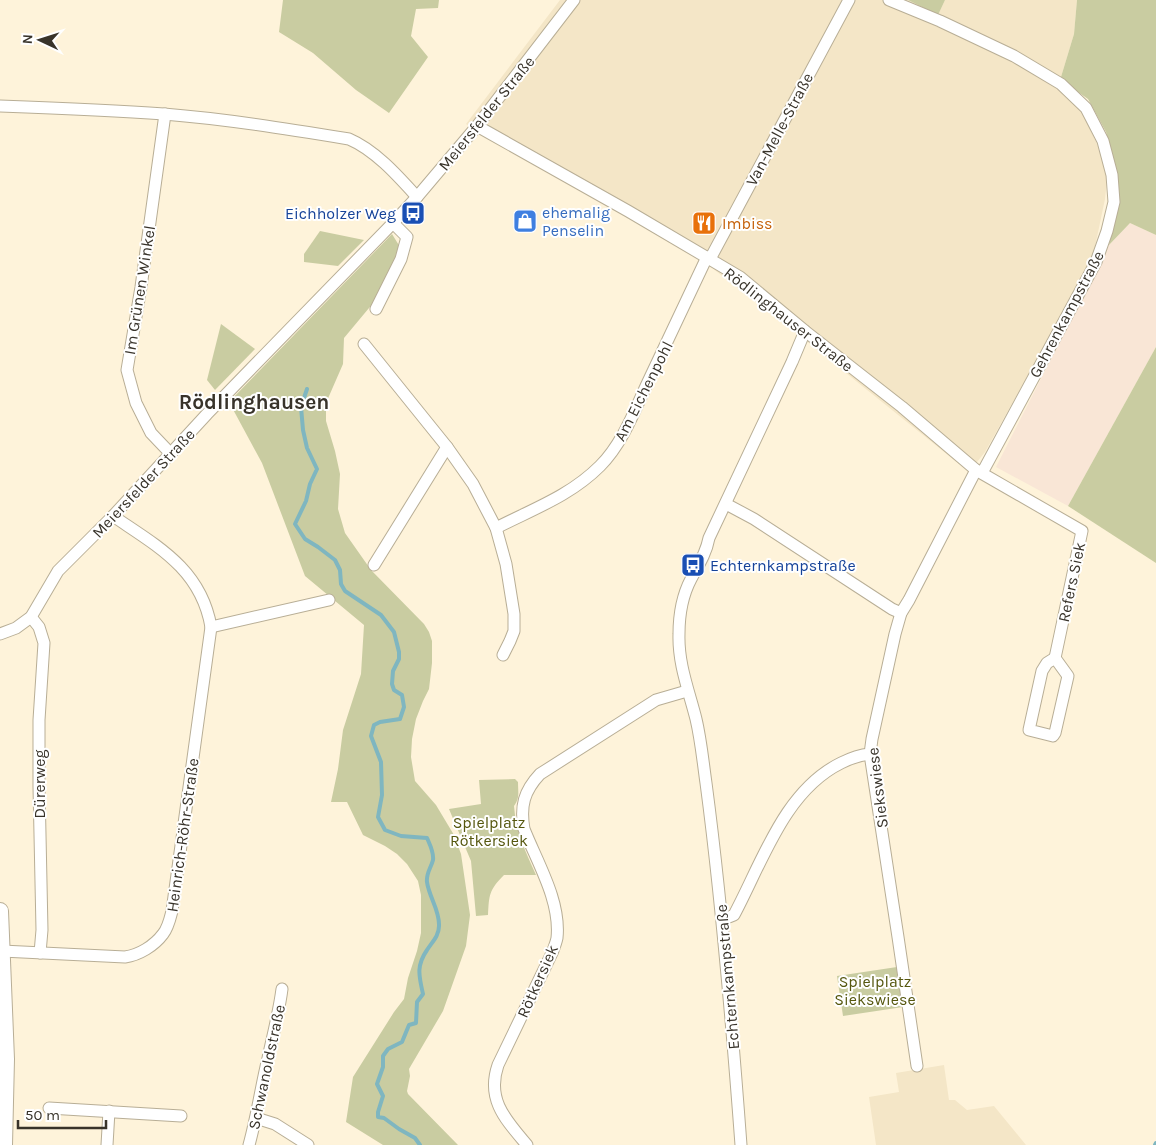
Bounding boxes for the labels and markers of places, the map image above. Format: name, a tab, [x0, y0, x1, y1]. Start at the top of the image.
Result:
bus stop icon: Eichholzer Weg	[400, 200, 426, 226]
place label: ehemalig Penselin	[542, 203, 610, 240]
place label: Eichholzer Weg	[285, 204, 396, 223]
shop icon: ehemalig Penselin	[512, 208, 538, 234]
restaurant icon: Imbiss	[691, 210, 717, 236]
place label: Imbiss	[722, 214, 773, 233]
bus stop icon: Echternkampstraße	[680, 552, 706, 578]
place label: Echternkampstraße	[710, 556, 856, 575]

